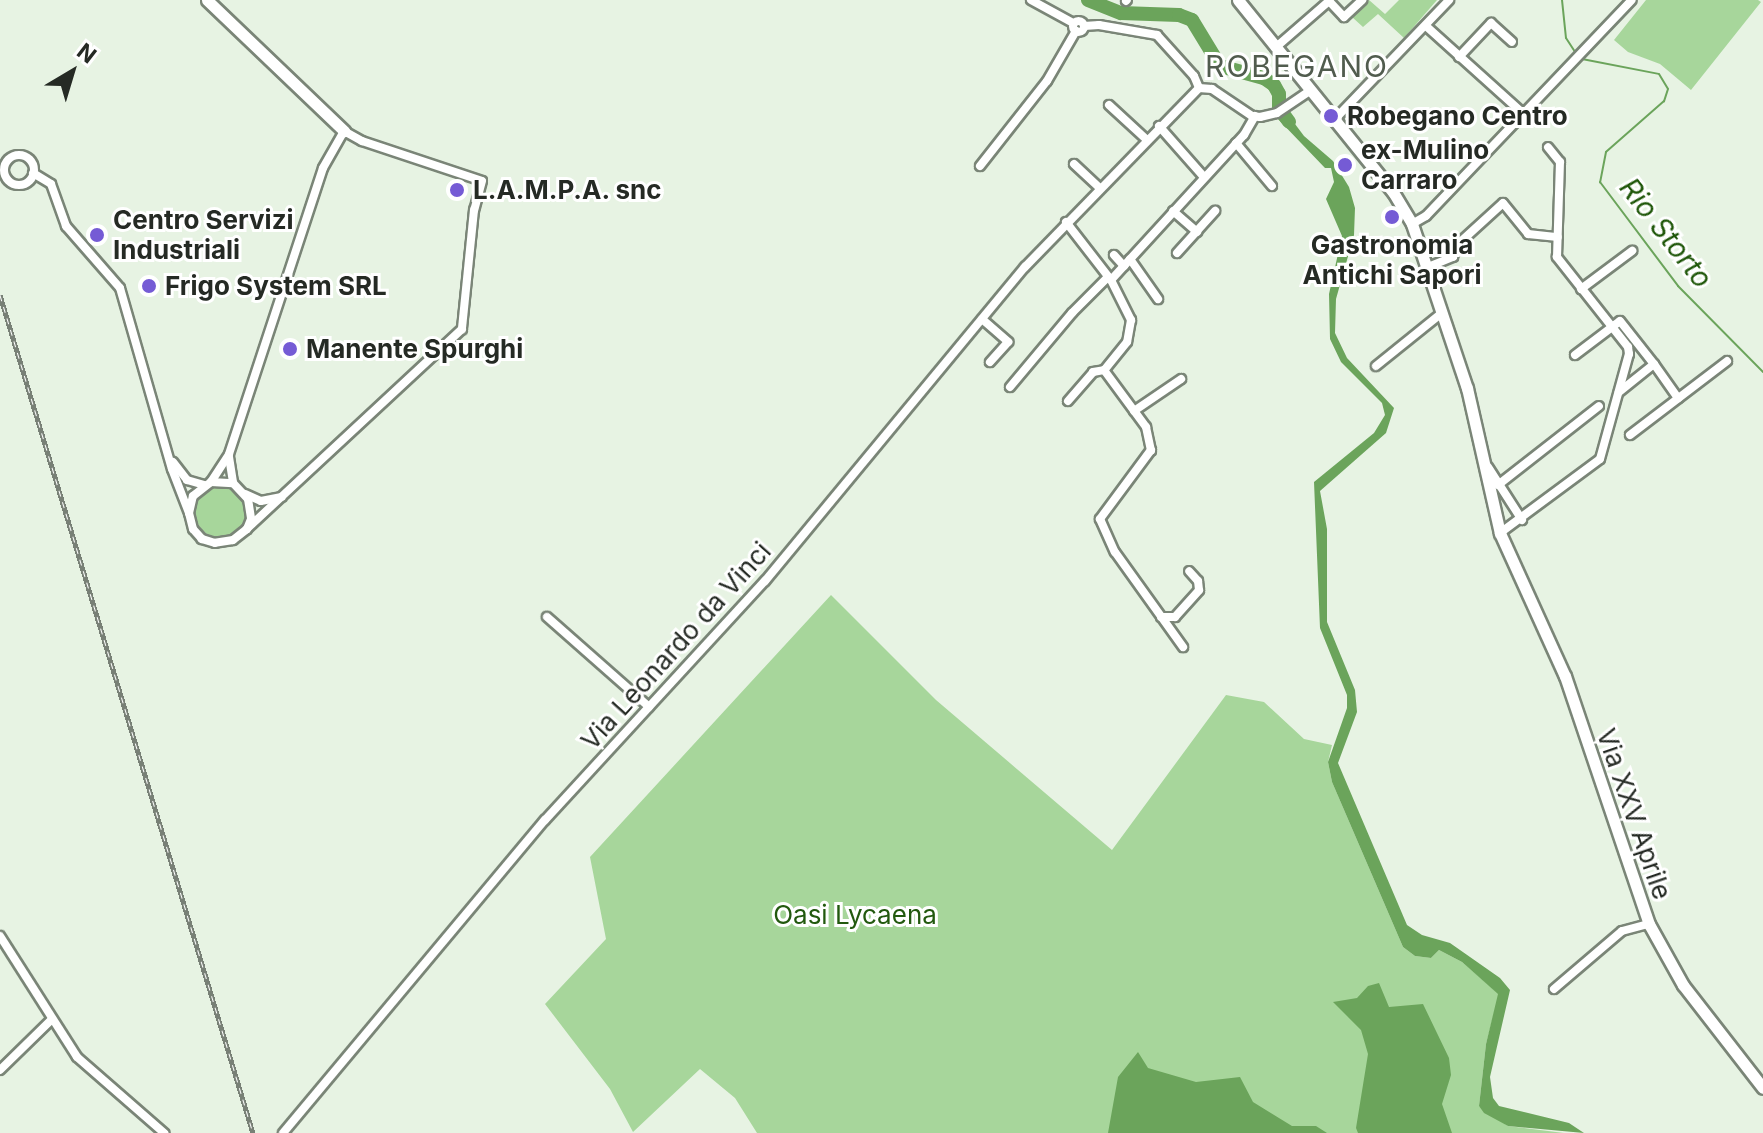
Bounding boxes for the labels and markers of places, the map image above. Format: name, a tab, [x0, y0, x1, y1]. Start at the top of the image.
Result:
place label: Robegano Centro	[1347, 100, 1568, 132]
marker: Robegano Centro	[1322, 107, 1340, 125]
place label: ex-Mulino Carraro	[1361, 134, 1489, 196]
marker: ex-Mulino Carraro	[1336, 156, 1354, 174]
place label: L.A.M.P.A. snc	[473, 174, 662, 206]
marker: L.A.M.P.A. snc	[448, 181, 466, 199]
place label: Centro Servizi Industriali	[113, 204, 294, 266]
marker: Gastronomia Antichi Sapori	[1383, 208, 1401, 226]
marker: Centro Servizi Industriali	[88, 226, 106, 244]
place label: Gastronomia Antichi Sapori	[1302, 229, 1482, 290]
place label: Frigo System SRL	[165, 270, 387, 302]
marker: Frigo System SRL	[140, 277, 158, 295]
place label: Manente Spurghi	[306, 333, 523, 365]
marker: Manente Spurghi	[281, 340, 299, 358]

